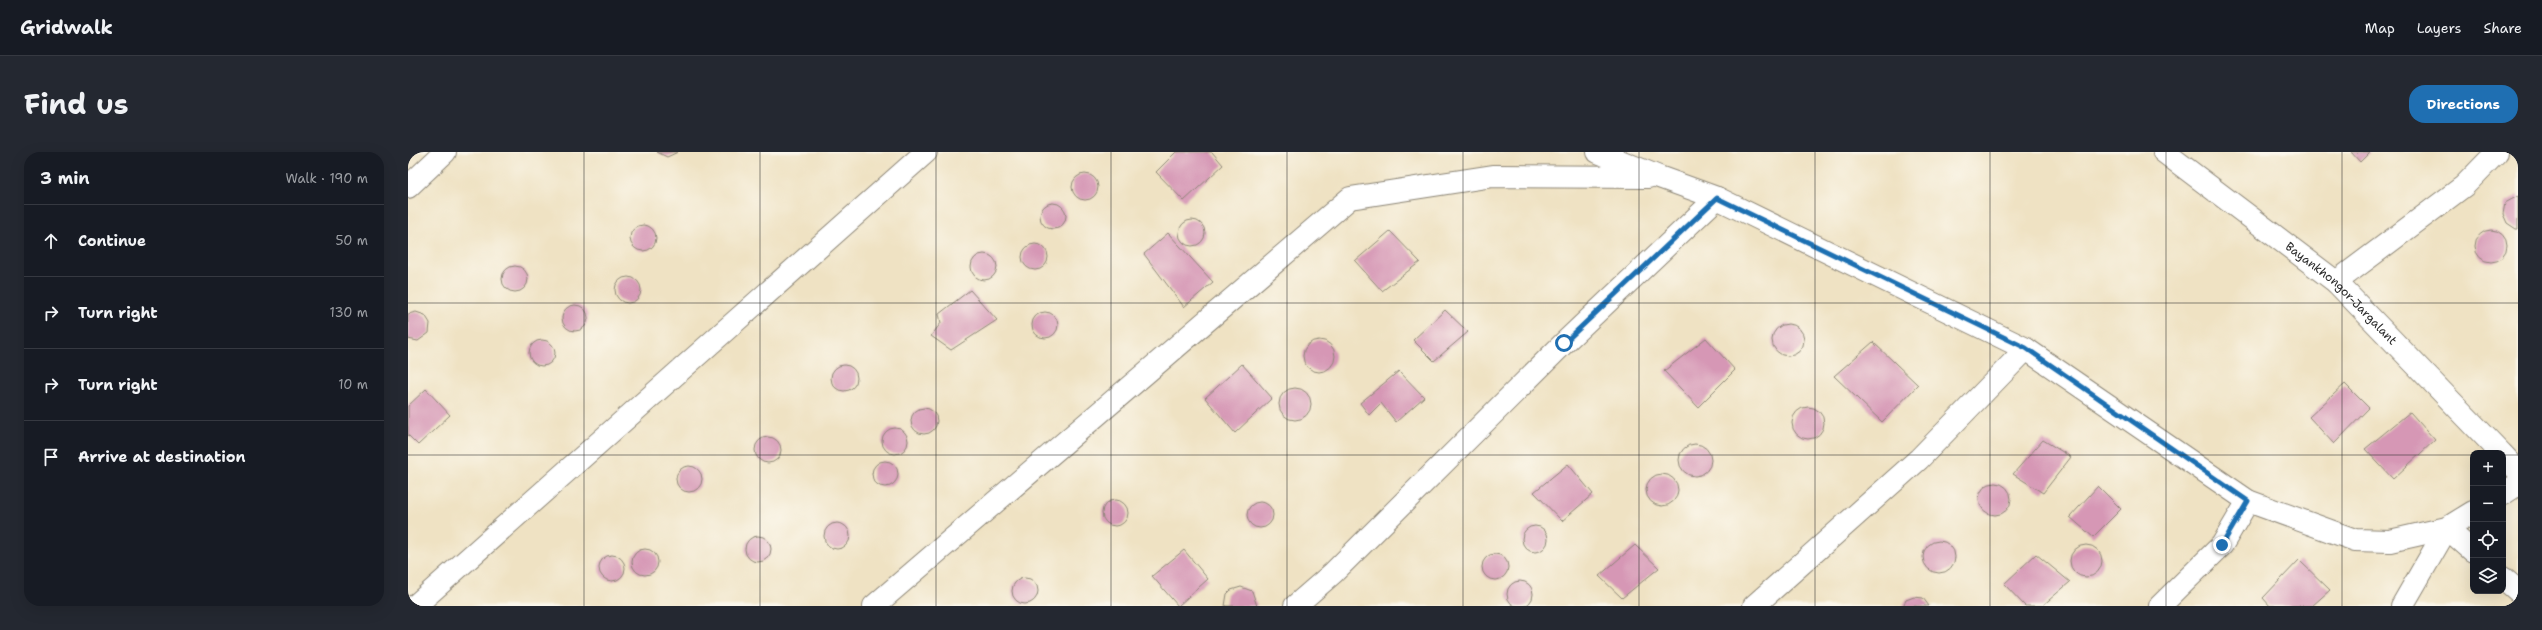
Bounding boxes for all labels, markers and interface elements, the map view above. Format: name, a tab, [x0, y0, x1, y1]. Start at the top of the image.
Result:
text: Gridwalk	[20, 15, 113, 40]
text: Map	[2365, 19, 2395, 37]
text: Layers	[2417, 19, 2461, 37]
text: Share	[2483, 19, 2522, 37]
text: Find us	[24, 85, 129, 123]
button: Directions	[2409, 85, 2518, 123]
text: 3 min	[40, 167, 90, 189]
text: Walk · 190 m	[286, 170, 368, 187]
icon: ahead	[40, 230, 62, 252]
text: Continue	[78, 231, 146, 251]
text: 50 m	[335, 232, 368, 249]
street label: Bayankhongor-Jargalant	[2282, 238, 2400, 348]
icon: right	[40, 302, 62, 324]
text: Turn right	[78, 303, 158, 323]
text: 130 m	[330, 304, 368, 321]
route start	[1555, 334, 1573, 352]
icon: right	[40, 374, 62, 396]
text: Turn right	[78, 375, 158, 395]
text: 10 m	[338, 376, 368, 393]
icon: arrive	[40, 446, 62, 468]
text: Arrive at destination	[78, 447, 246, 467]
map controls	[2470, 450, 2506, 594]
button: +	[2470, 450, 2506, 486]
button: −	[2470, 486, 2506, 522]
button: locate	[2470, 522, 2506, 558]
route end	[2213, 536, 2231, 554]
button: layers	[2470, 558, 2506, 594]

